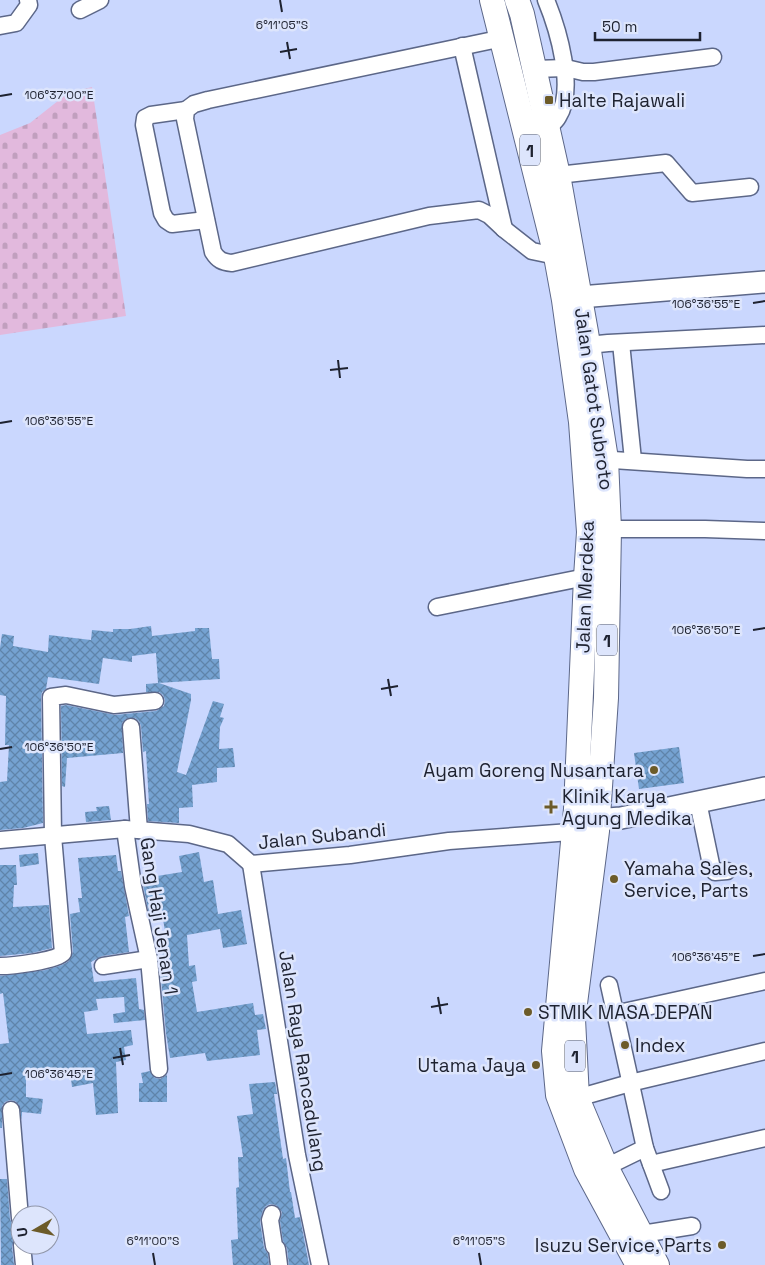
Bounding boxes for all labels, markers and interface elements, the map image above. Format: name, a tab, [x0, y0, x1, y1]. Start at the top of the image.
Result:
scale bar	[595, 10, 700, 42]
text: 6°11'05"S	[256, 17, 308, 33]
text: 50 m	[602, 17, 637, 36]
text: 106°37'00"E	[25, 87, 94, 103]
place label: Halte Rajawali	[559, 88, 685, 113]
marker: Halte Rajawali	[543, 94, 555, 106]
road number: 1	[520, 134, 540, 166]
text: 106°36'55"E	[672, 296, 740, 312]
street label: Jalan Gatot Subroto	[569, 306, 619, 492]
text: 106°36'55"E	[25, 413, 93, 429]
street label: Jalan Merdeka	[570, 520, 600, 654]
text: 106°36'50"E	[672, 622, 741, 638]
road number: 1	[597, 624, 617, 656]
text: 106°36'50"E	[25, 739, 94, 755]
place label: Ayam Goreng Nusantara	[423, 758, 644, 783]
marker: Ayam Goreng Nusantara	[648, 764, 660, 776]
place label: Klinik Karya Agung Medika	[562, 784, 692, 831]
marker: Klinik Karya Agung Medika	[544, 800, 558, 814]
street label: Jalan Subandi	[257, 817, 387, 855]
street label: Gang Haji Jenan 1	[134, 836, 184, 996]
place label: Yamaha Sales, Service, Parts	[624, 856, 753, 903]
marker: Yamaha Sales, Service, Parts	[608, 873, 620, 885]
street label: Jalan Raya Rancadulang	[273, 949, 333, 1173]
text: 106°36'45"E	[672, 949, 740, 965]
place label: STMIK MASA DEPAN	[538, 1000, 713, 1025]
marker: STMIK MASA DEPAN	[522, 1006, 534, 1018]
place label: Index	[635, 1033, 685, 1058]
marker: Index	[619, 1039, 631, 1051]
road number: 1	[565, 1040, 585, 1072]
place label: Utama Jaya	[418, 1053, 526, 1078]
marker: Utama Jaya	[530, 1059, 542, 1071]
text: 106°36'45"E	[25, 1066, 93, 1082]
north arrow	[10, 1205, 60, 1255]
text: U	[13, 1226, 32, 1238]
text: 6°11'00"S	[127, 1233, 179, 1249]
text: 6°11'05"S	[453, 1233, 505, 1249]
place label: Isuzu Service, Parts	[535, 1233, 712, 1258]
marker: Isuzu Service, Parts	[716, 1239, 728, 1251]

